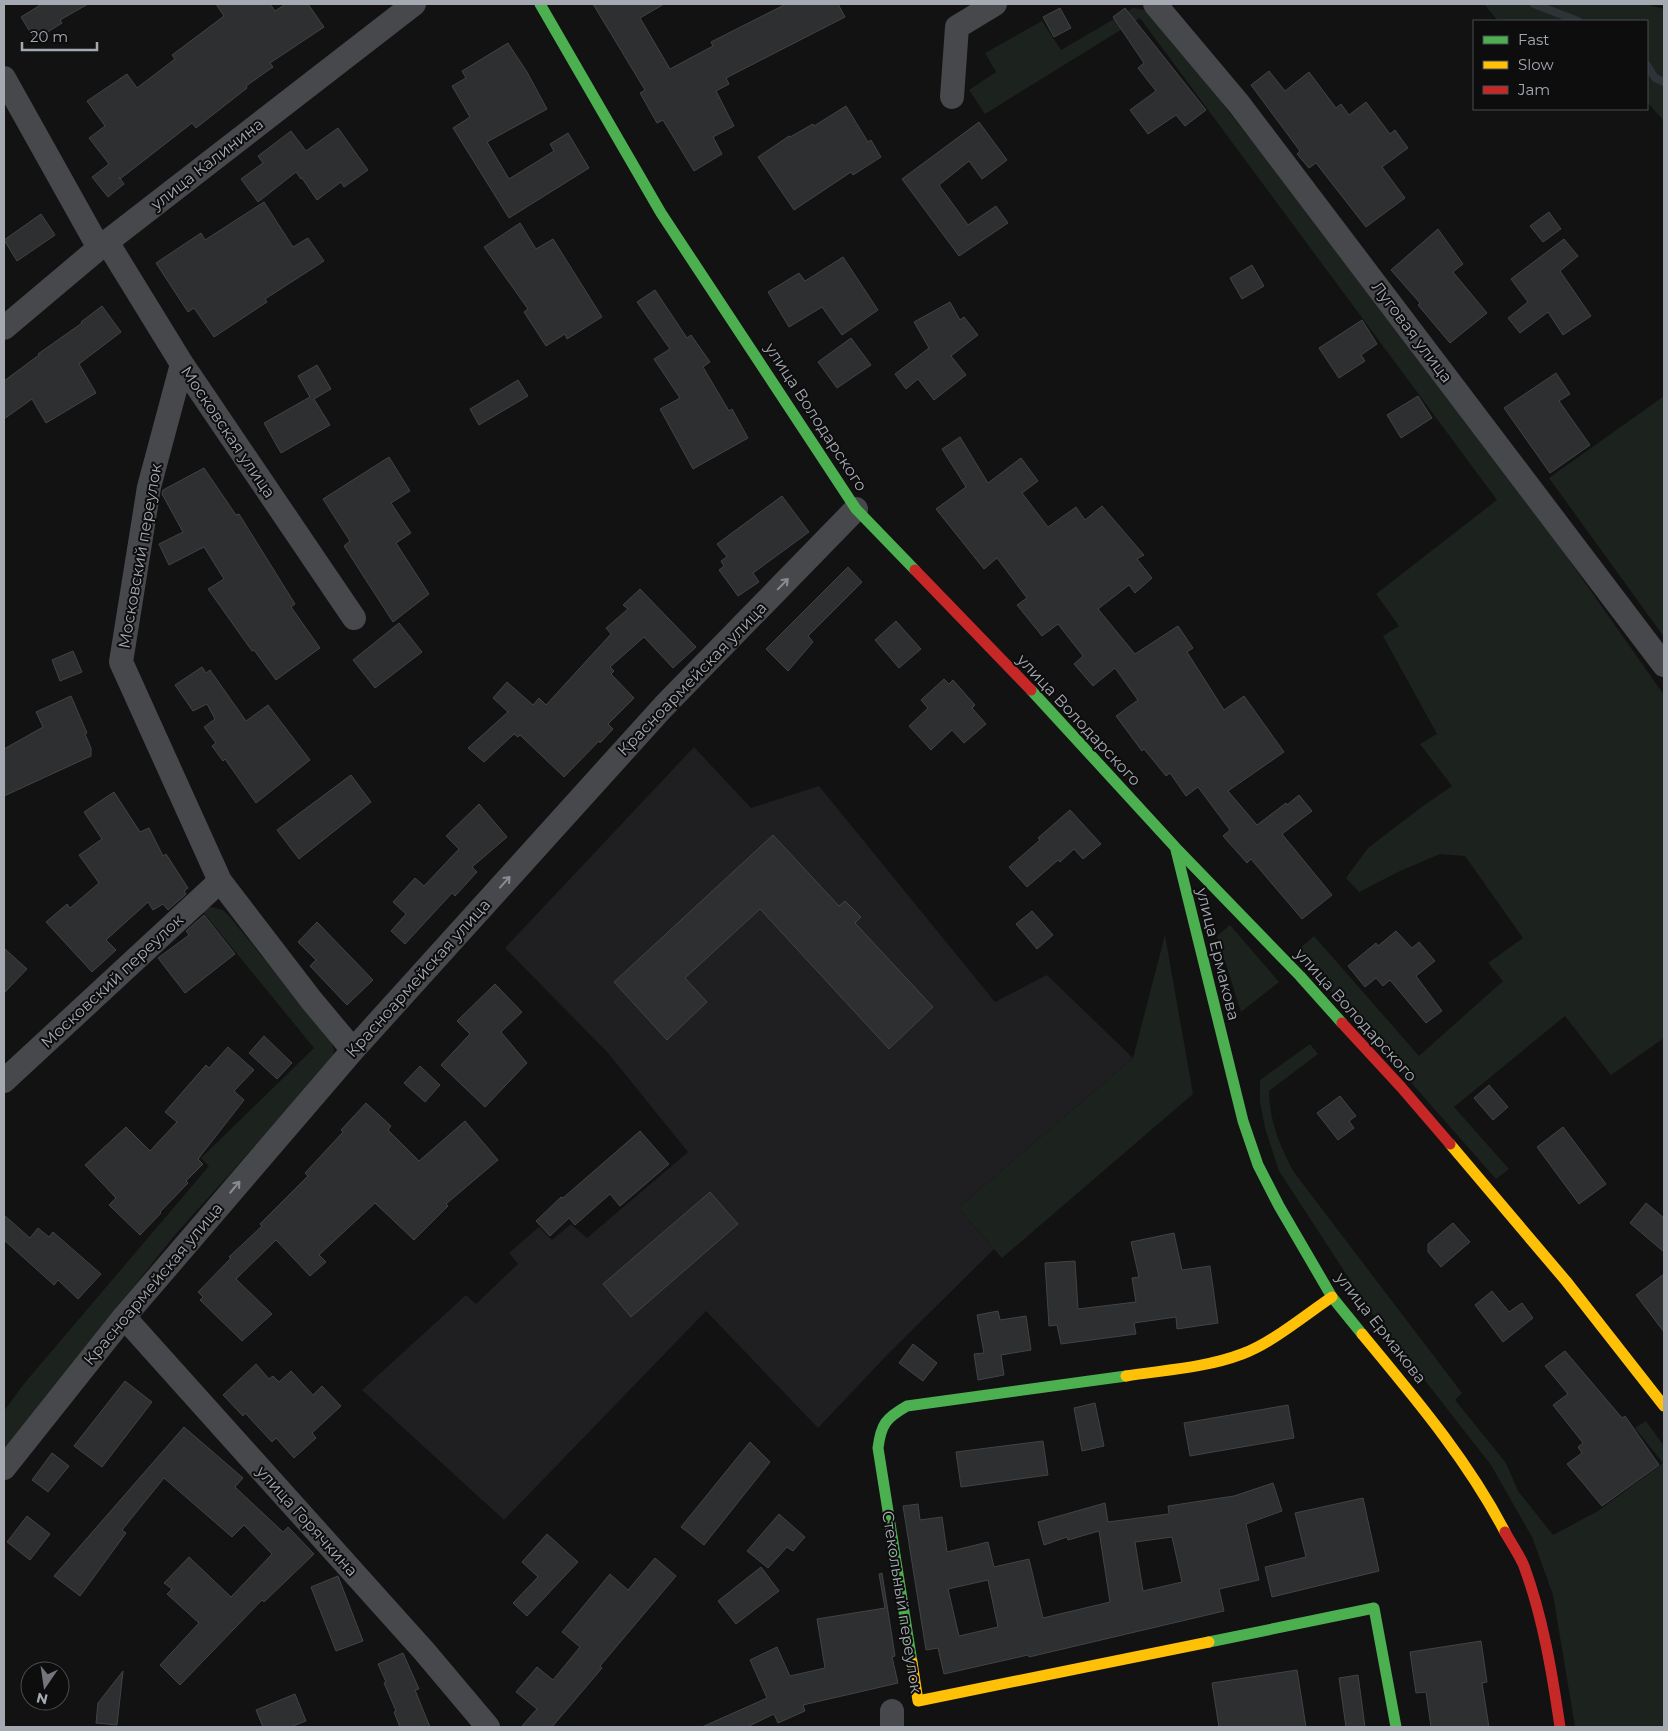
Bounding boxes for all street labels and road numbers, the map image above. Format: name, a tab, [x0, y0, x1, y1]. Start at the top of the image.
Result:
street label: улица Калинина	[146, 114, 267, 214]
street label: Луговая улица	[1368, 278, 1456, 386]
street label: улица Володарского	[760, 339, 871, 495]
street label: Московская улица	[177, 363, 279, 501]
street label: Московский переулок	[114, 461, 166, 650]
street label: Красноармейская улица	[613, 598, 771, 760]
street label: улица Володарского	[1012, 650, 1145, 790]
street label: улица Ермакова	[1192, 885, 1244, 1022]
street label: Красноармейская улица	[342, 895, 494, 1061]
street label: Московский переулок	[37, 910, 188, 1052]
street label: улица Володарского	[1290, 944, 1421, 1086]
street label: Красноармейская улица	[79, 1199, 227, 1369]
street label: улица Ермакова	[1331, 1268, 1430, 1387]
street label: улица Горячкина	[252, 1461, 362, 1580]
street label: Стекольный переулок	[878, 1509, 926, 1695]

